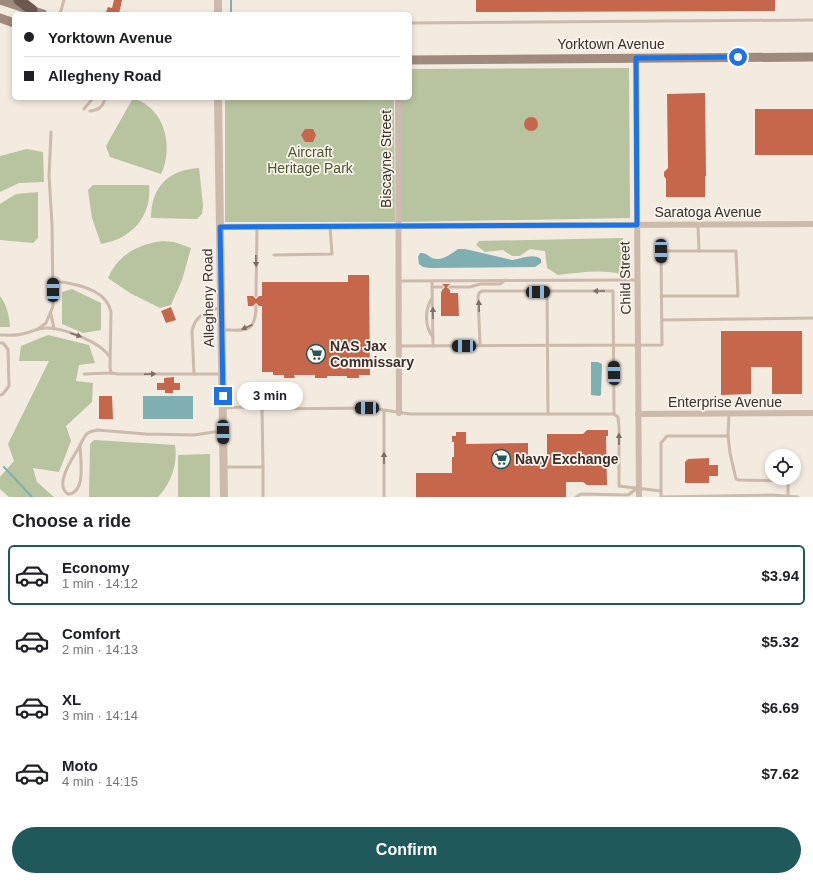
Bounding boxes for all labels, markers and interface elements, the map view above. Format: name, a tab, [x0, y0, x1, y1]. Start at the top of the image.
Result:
text: Yorktown Avenue	[48, 29, 172, 46]
street label: Yorktown Avenue	[557, 36, 665, 52]
route start	[729, 48, 747, 66]
text: Allegheny Road	[48, 67, 161, 84]
street label: Biscayne Street	[378, 110, 394, 208]
park label: Aircraft Heritage Park	[267, 144, 354, 176]
street label: Saratoga Avenue	[654, 204, 762, 220]
car	[655, 239, 667, 263]
street label: Child Street	[616, 241, 634, 315]
street label: Allegheny Road	[199, 248, 217, 348]
one-way arrow	[252, 255, 259, 268]
car	[47, 278, 59, 302]
car	[526, 286, 550, 298]
one-way arrow	[592, 288, 605, 294]
one-way arrow	[476, 299, 482, 312]
one-way arrow	[429, 307, 436, 319]
one-way arrow	[241, 324, 253, 331]
one-way arrow	[70, 332, 82, 338]
place label: NAS Jax Commissary	[330, 338, 414, 370]
car	[452, 340, 476, 352]
supermarket icon: NAS Jax Commissary	[305, 343, 327, 365]
car	[608, 361, 620, 385]
one-way arrow	[144, 370, 156, 377]
callout: 3 min	[237, 382, 303, 410]
route end	[214, 387, 232, 405]
text: 3 min	[253, 388, 287, 403]
street label: Enterprise Avenue	[668, 394, 782, 410]
car	[355, 402, 379, 414]
car	[217, 420, 229, 444]
one-way arrow	[616, 432, 622, 445]
supermarket icon: Navy Exchange	[490, 448, 512, 470]
map controls	[765, 449, 801, 485]
button: locate	[765, 449, 801, 485]
one-way arrow	[381, 451, 387, 464]
place label: Navy Exchange	[515, 451, 619, 467]
text: Choose a ride	[12, 511, 131, 531]
icon: car	[14, 557, 50, 593]
text: Economy	[62, 559, 130, 576]
text: $3.94	[761, 567, 799, 584]
text: 1 min · 14:12	[62, 576, 138, 591]
icon: car	[14, 623, 50, 659]
text: Comfort	[62, 625, 120, 642]
text: $5.32	[761, 633, 799, 650]
text: 2 min · 14:13	[62, 642, 138, 657]
icon: car	[14, 689, 50, 725]
text: XL	[62, 691, 81, 708]
text: $6.69	[761, 699, 799, 716]
text: 3 min · 14:14	[62, 708, 138, 723]
icon: car	[14, 755, 50, 791]
text: Moto	[62, 757, 98, 774]
text: $7.62	[761, 765, 799, 782]
text: 4 min · 14:15	[62, 774, 138, 789]
button: Confirm	[12, 827, 801, 873]

